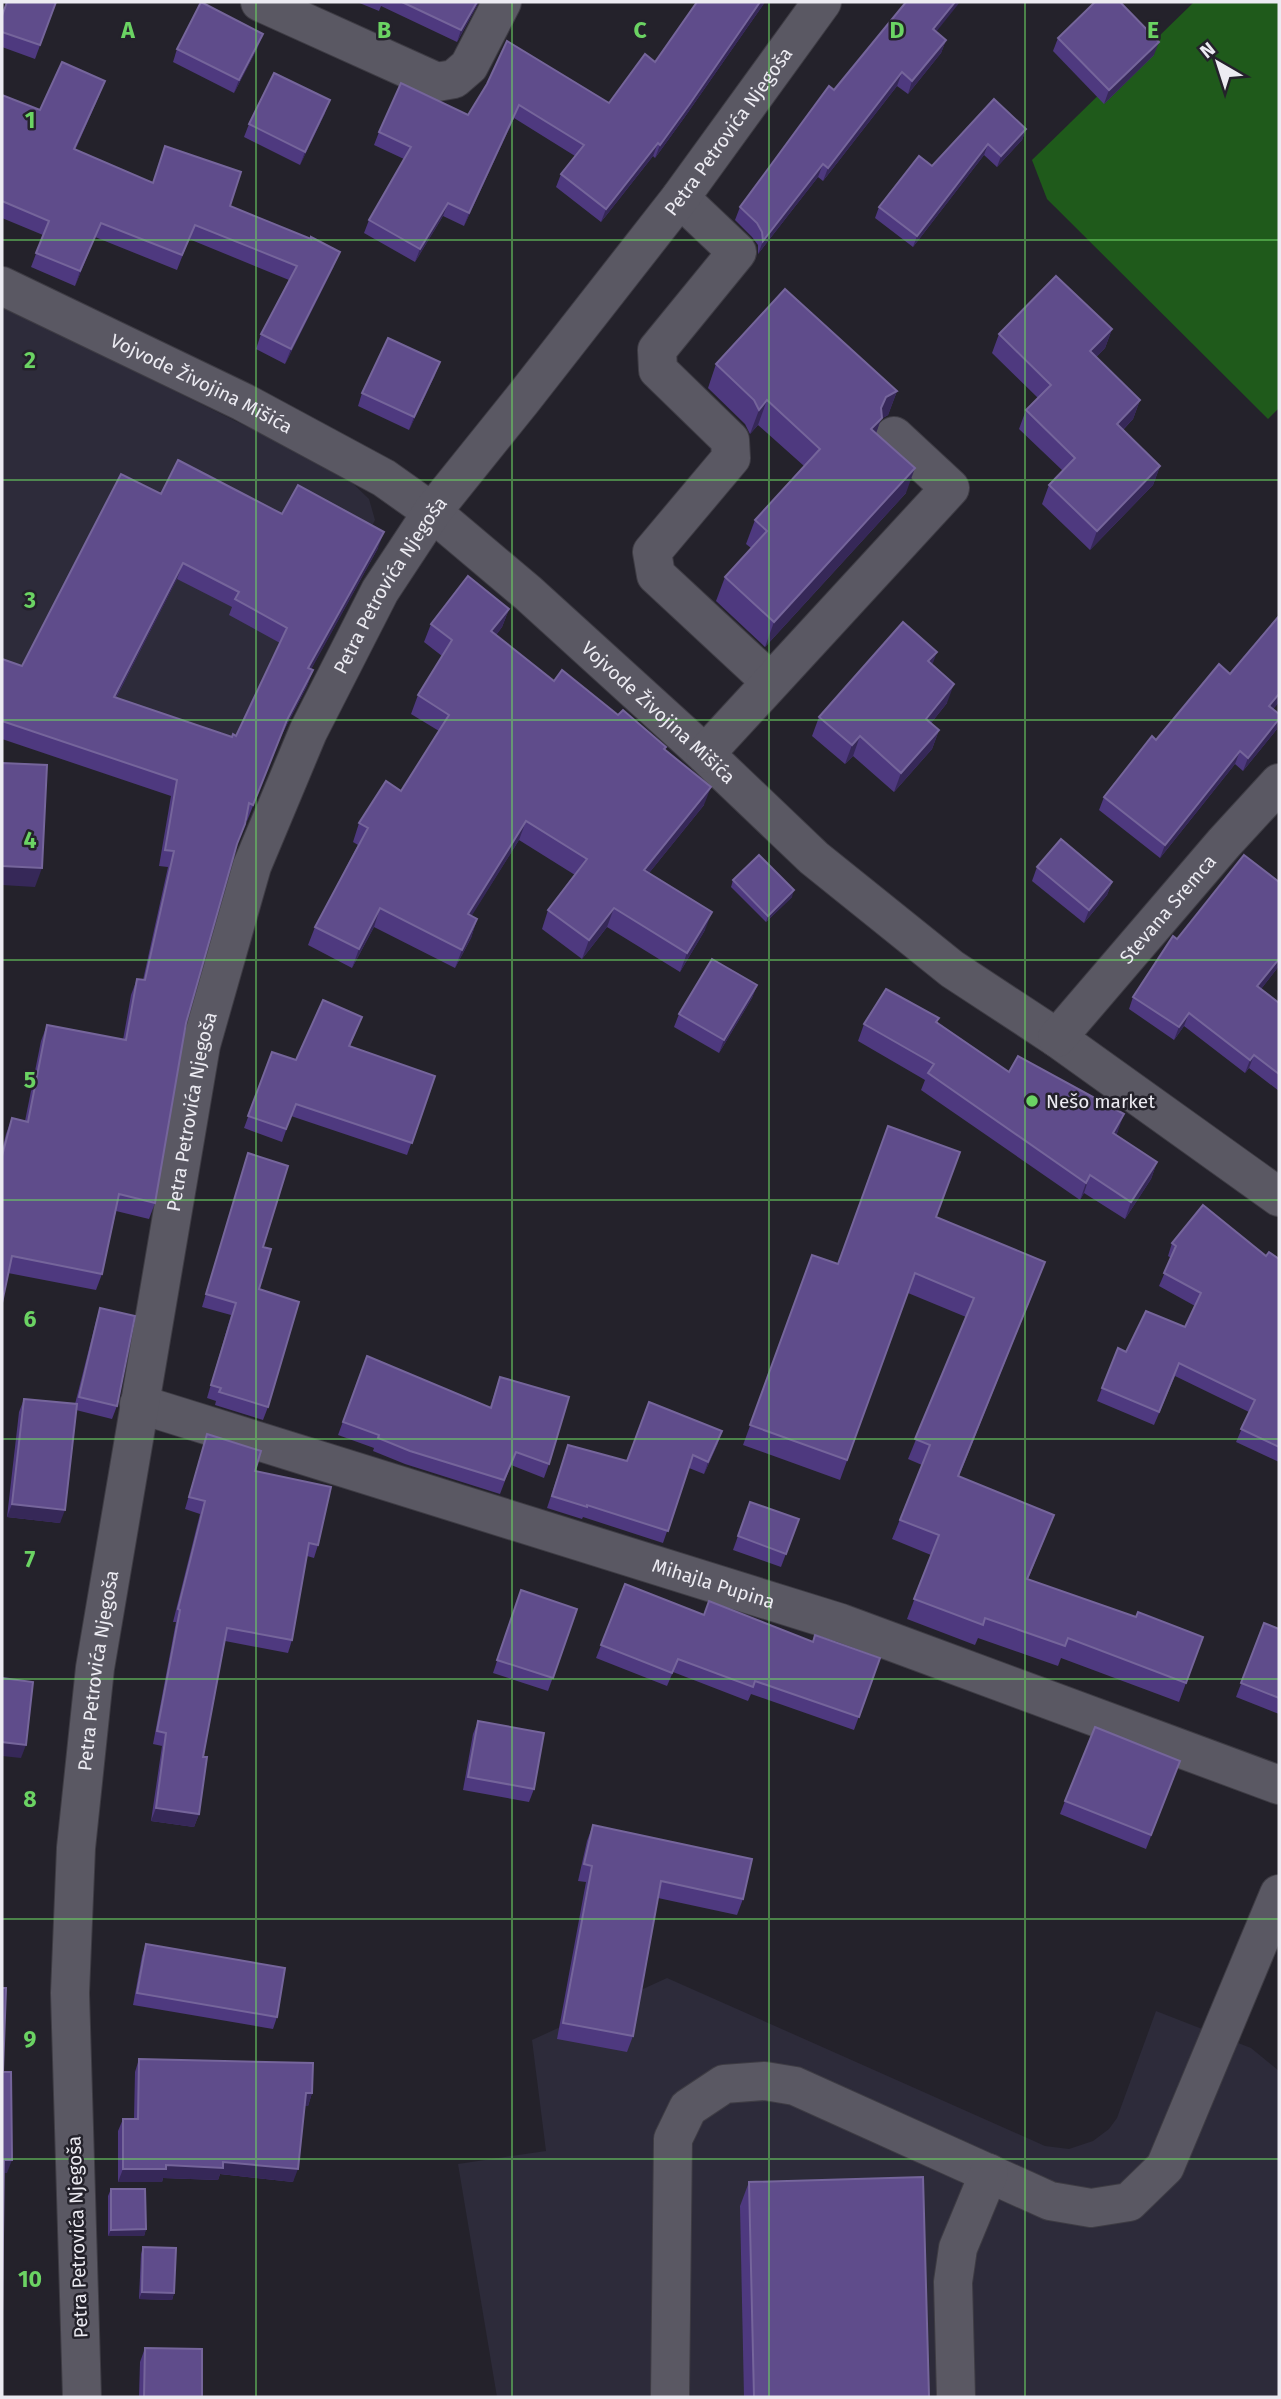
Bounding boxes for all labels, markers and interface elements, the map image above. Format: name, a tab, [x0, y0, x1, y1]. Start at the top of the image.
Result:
text: A	[120, 16, 135, 44]
text: B	[377, 16, 391, 44]
text: C	[633, 16, 647, 44]
text: D	[890, 16, 905, 44]
text: E	[1147, 16, 1159, 44]
north arrow	[1183, 28, 1253, 98]
text: N	[1195, 37, 1220, 63]
street label: Petra Petrovića Njegoša	[660, 43, 797, 220]
text: 1	[25, 106, 35, 134]
street label: Vojvode Živojina Mišića	[107, 329, 296, 438]
text: 2	[24, 346, 36, 374]
street label: Petra Petrovića Njegoša	[329, 492, 452, 678]
text: 3	[23, 586, 36, 614]
street label: Vojvode Živojina Mišića	[577, 637, 740, 789]
text: 4	[24, 826, 37, 854]
street label: Stevana Sremca	[1115, 850, 1221, 968]
street label: Petra Petrovića Njegoša	[162, 1009, 222, 1213]
text: 5	[24, 1066, 36, 1094]
place label: Nešo market	[1046, 1090, 1155, 1113]
marker: Nešo market	[1024, 1093, 1040, 1109]
text: 6	[24, 1305, 37, 1333]
text: 7	[25, 1545, 36, 1573]
street label: Mihajla Pupina	[649, 1554, 778, 1614]
street label: Petra Petrovića Njegoša	[73, 1569, 123, 1772]
text: 8	[23, 1785, 37, 1813]
text: 9	[24, 2025, 37, 2053]
street label: Petra Petrovića Njegoša	[62, 2135, 93, 2339]
text: 10	[18, 2265, 42, 2293]

